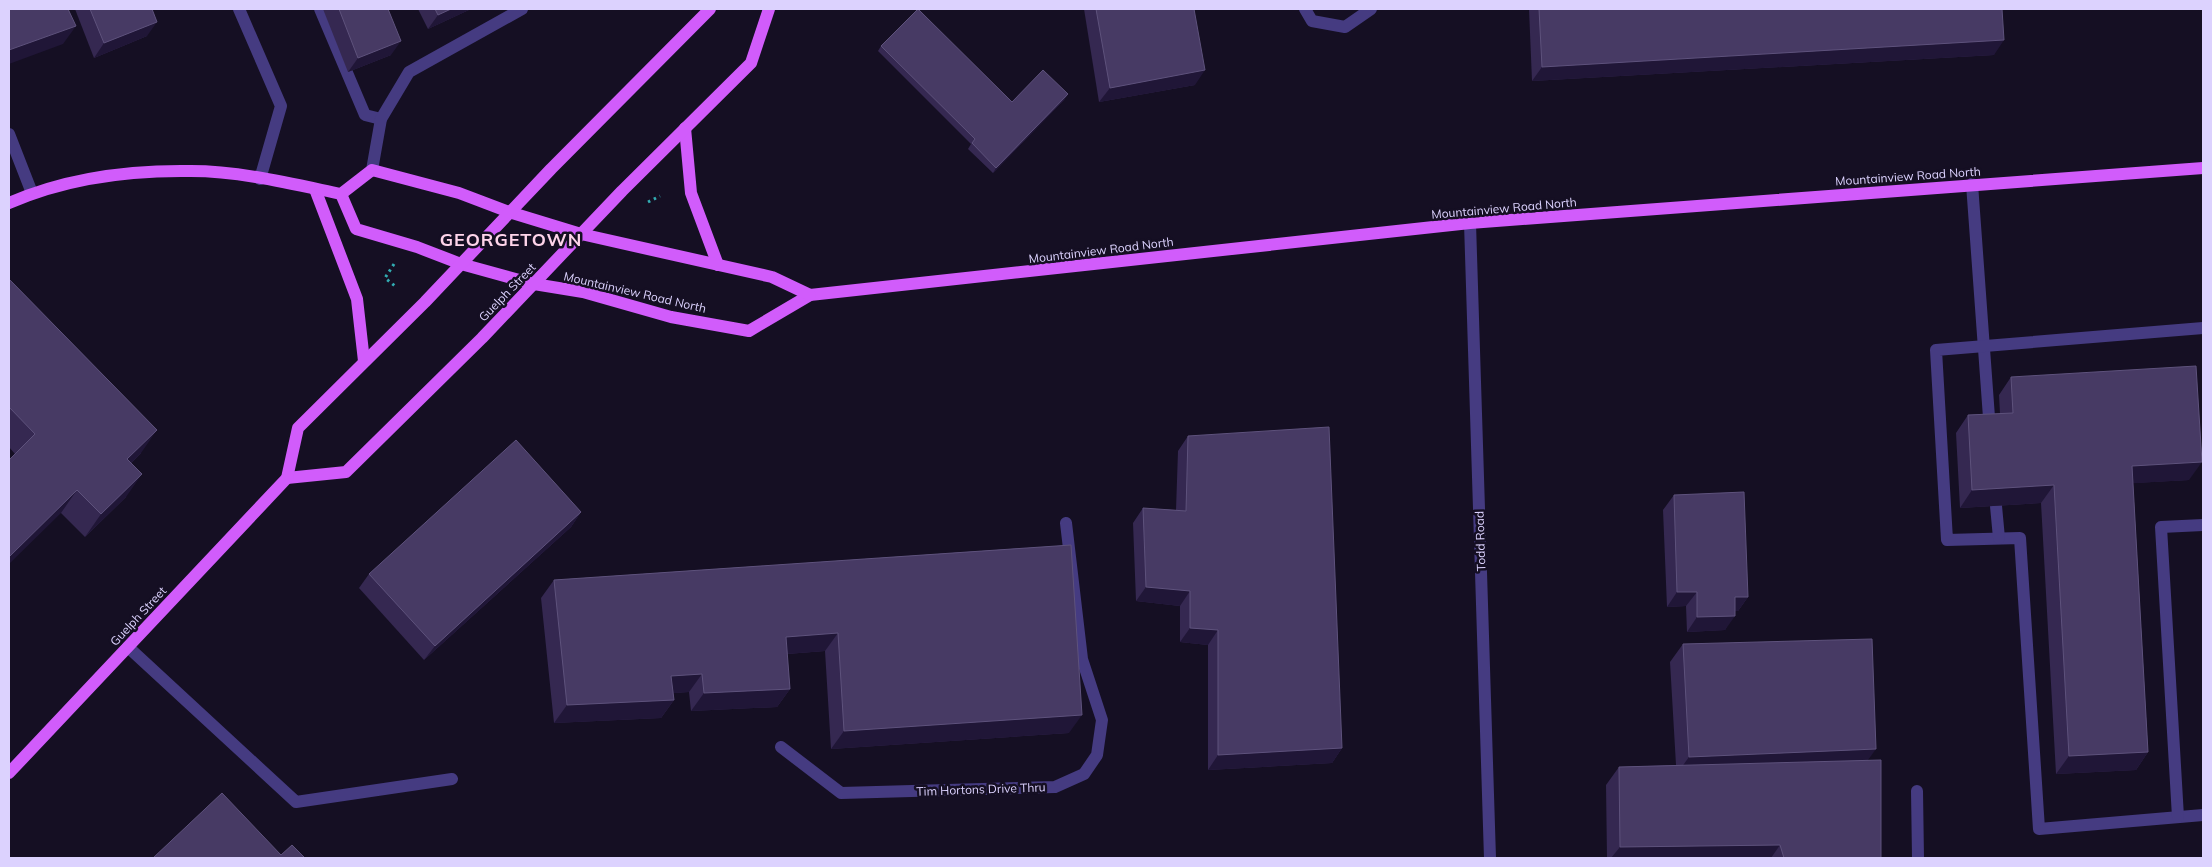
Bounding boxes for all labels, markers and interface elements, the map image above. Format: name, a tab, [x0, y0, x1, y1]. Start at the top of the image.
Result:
street label: Mountainview Road North	[1835, 163, 1981, 189]
street label: Mountainview Road North	[1431, 194, 1577, 222]
district label: GEORGETOWN	[440, 228, 582, 251]
street label: Mountainview Road North	[1028, 234, 1174, 266]
street label: Guelph Street	[475, 260, 539, 324]
street label: Mountainview Road North	[562, 268, 708, 316]
street label: Todd Road	[1471, 511, 1489, 571]
street label: Guelph Street	[107, 583, 169, 649]
street label: Tim Hortons Drive Thru	[916, 779, 1046, 799]

